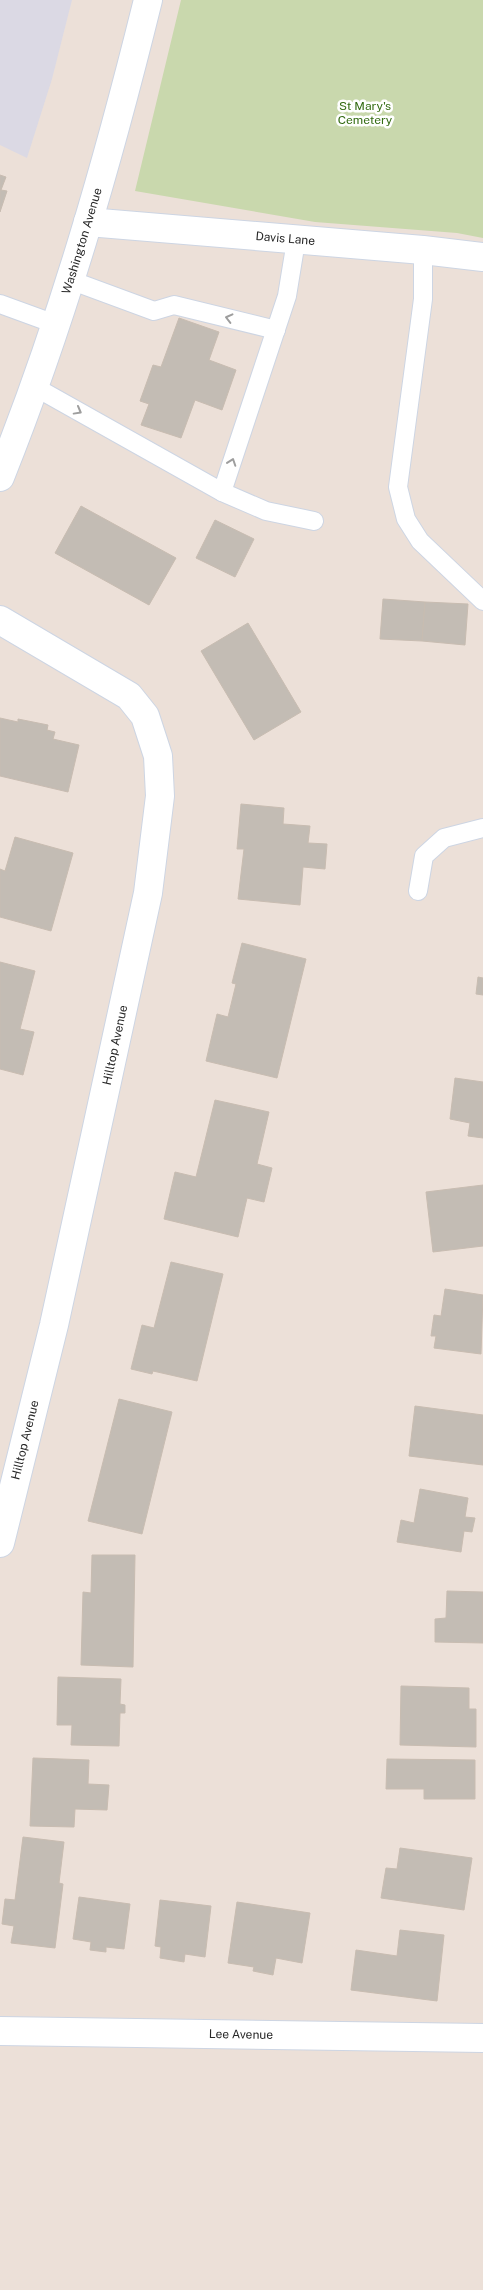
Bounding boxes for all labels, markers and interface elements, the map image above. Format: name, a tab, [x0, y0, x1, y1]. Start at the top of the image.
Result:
park label: St Mary's Cemetery	[338, 99, 393, 127]
street label: Washington Avenue	[59, 186, 105, 296]
street label: Davis Lane	[255, 229, 316, 248]
one-way arrow	[224, 313, 233, 324]
one-way arrow	[72, 405, 81, 415]
one-way arrow	[226, 458, 236, 466]
street label: Hilltop Avenue	[100, 1004, 130, 1086]
street label: Hilltop Avenue	[8, 1399, 42, 1481]
street label: Lee Avenue	[209, 2027, 273, 2042]

